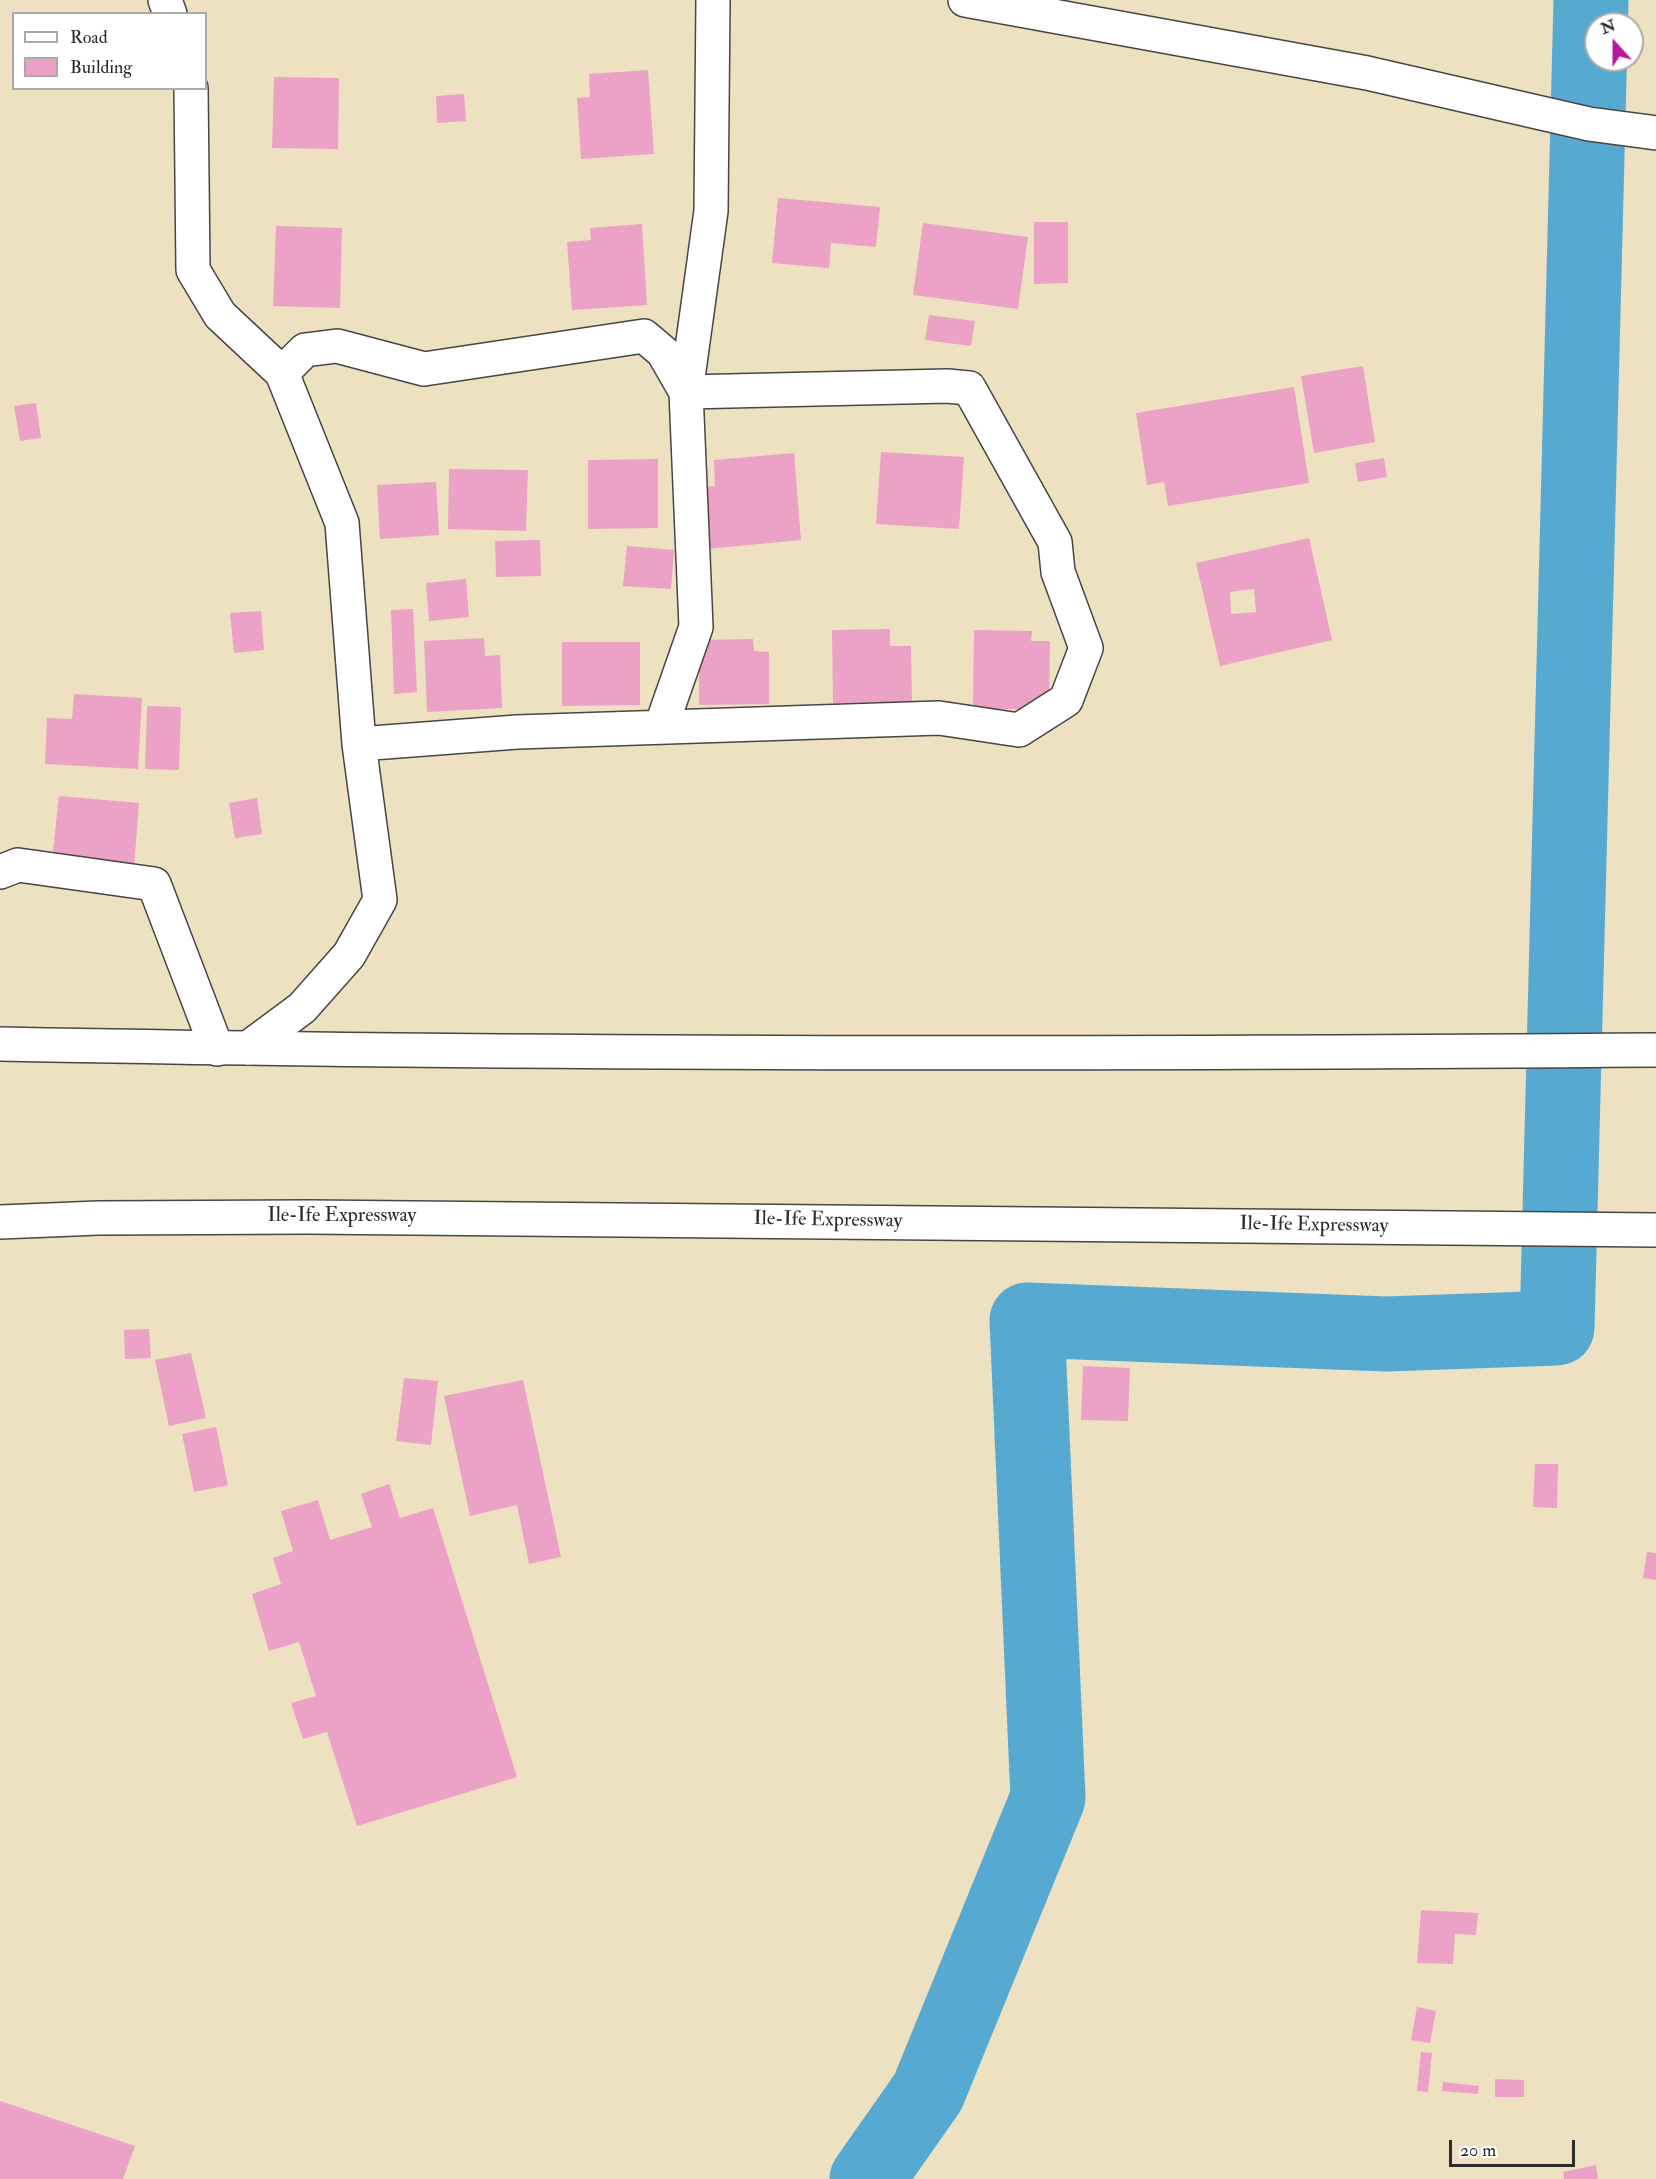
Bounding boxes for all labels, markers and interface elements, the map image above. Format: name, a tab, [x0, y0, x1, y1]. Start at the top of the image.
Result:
legend	[12, 12, 207, 90]
north arrow	[1584, 12, 1644, 72]
text: N	[1598, 15, 1619, 39]
text: Road	[70, 26, 108, 49]
text: Building	[70, 56, 132, 79]
street label: Ile-Ife Expressway	[268, 1205, 416, 1229]
street label: Ile-Ife Expressway	[753, 1208, 903, 1234]
street label: Ile-Ife Expressway	[1239, 1213, 1389, 1239]
scale bar	[1452, 2128, 1578, 2166]
text: 20 m	[1460, 2139, 1496, 2162]

